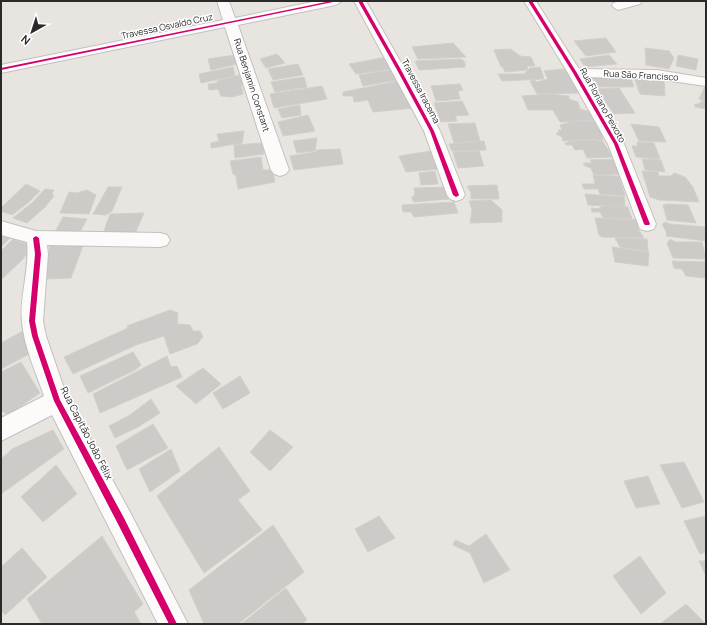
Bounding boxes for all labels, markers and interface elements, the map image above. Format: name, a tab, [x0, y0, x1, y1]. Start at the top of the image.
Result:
street label: Travessa Osvaldo Cruz	[120, 10, 214, 42]
north arrow	[12, 12, 52, 52]
text: N	[18, 32, 33, 48]
street label: Rua Benjamin Constant	[231, 37, 273, 134]
street label: Travessa Iracema	[398, 56, 444, 126]
street label: Rua Floriano Peixoto	[577, 65, 629, 145]
street label: Rua São Francisco	[603, 67, 679, 83]
street label: Rua Capitão João Félix	[57, 384, 117, 483]

